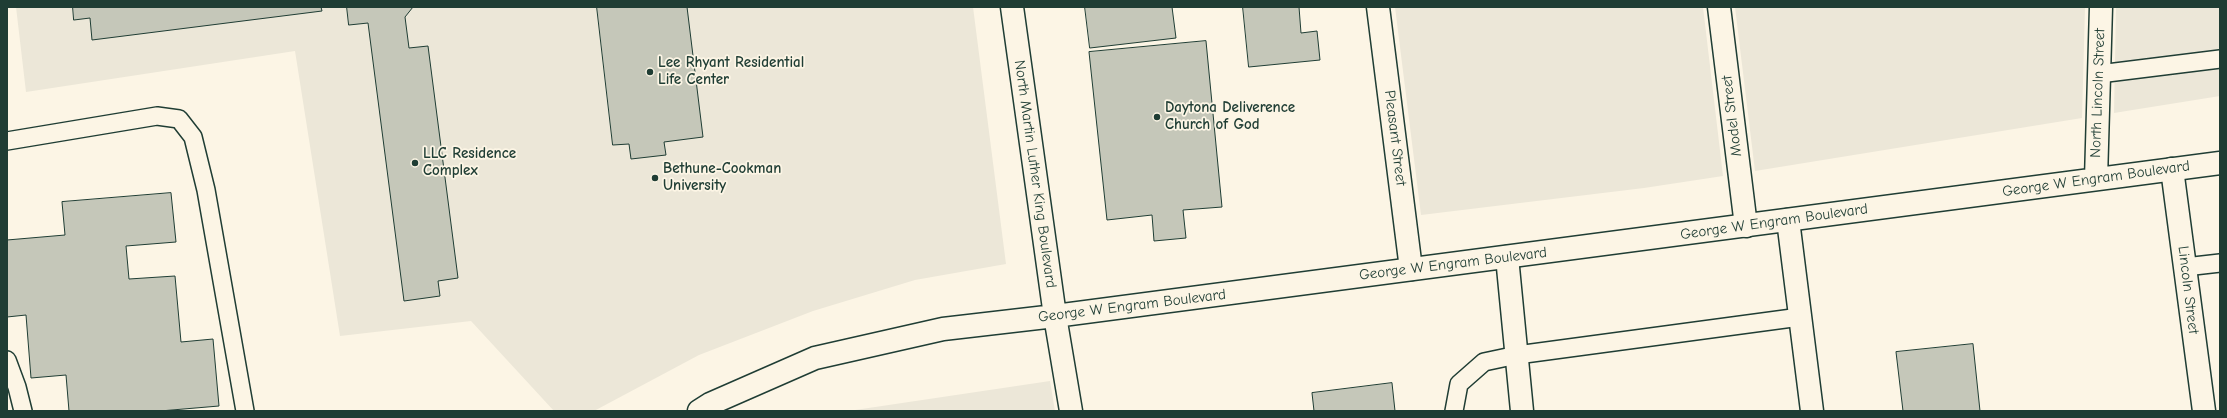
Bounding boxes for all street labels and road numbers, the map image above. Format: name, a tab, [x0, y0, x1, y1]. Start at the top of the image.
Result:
street label: North Lincoln Street	[2087, 28, 2109, 158]
street label: North Martin Luther King Boulevard	[1010, 59, 1060, 289]
street label: Model Street	[1718, 74, 1746, 158]
street label: Pleasant Street	[1380, 89, 1410, 187]
street label: George W Engram Boulevard	[2001, 157, 2191, 201]
street label: George W Engram Boulevard	[1679, 200, 1869, 244]
street label: George W Engram Boulevard	[1358, 244, 1548, 284]
street label: Lincoln Street	[2174, 245, 2202, 335]
street label: George W Engram Boulevard	[1037, 286, 1227, 326]

